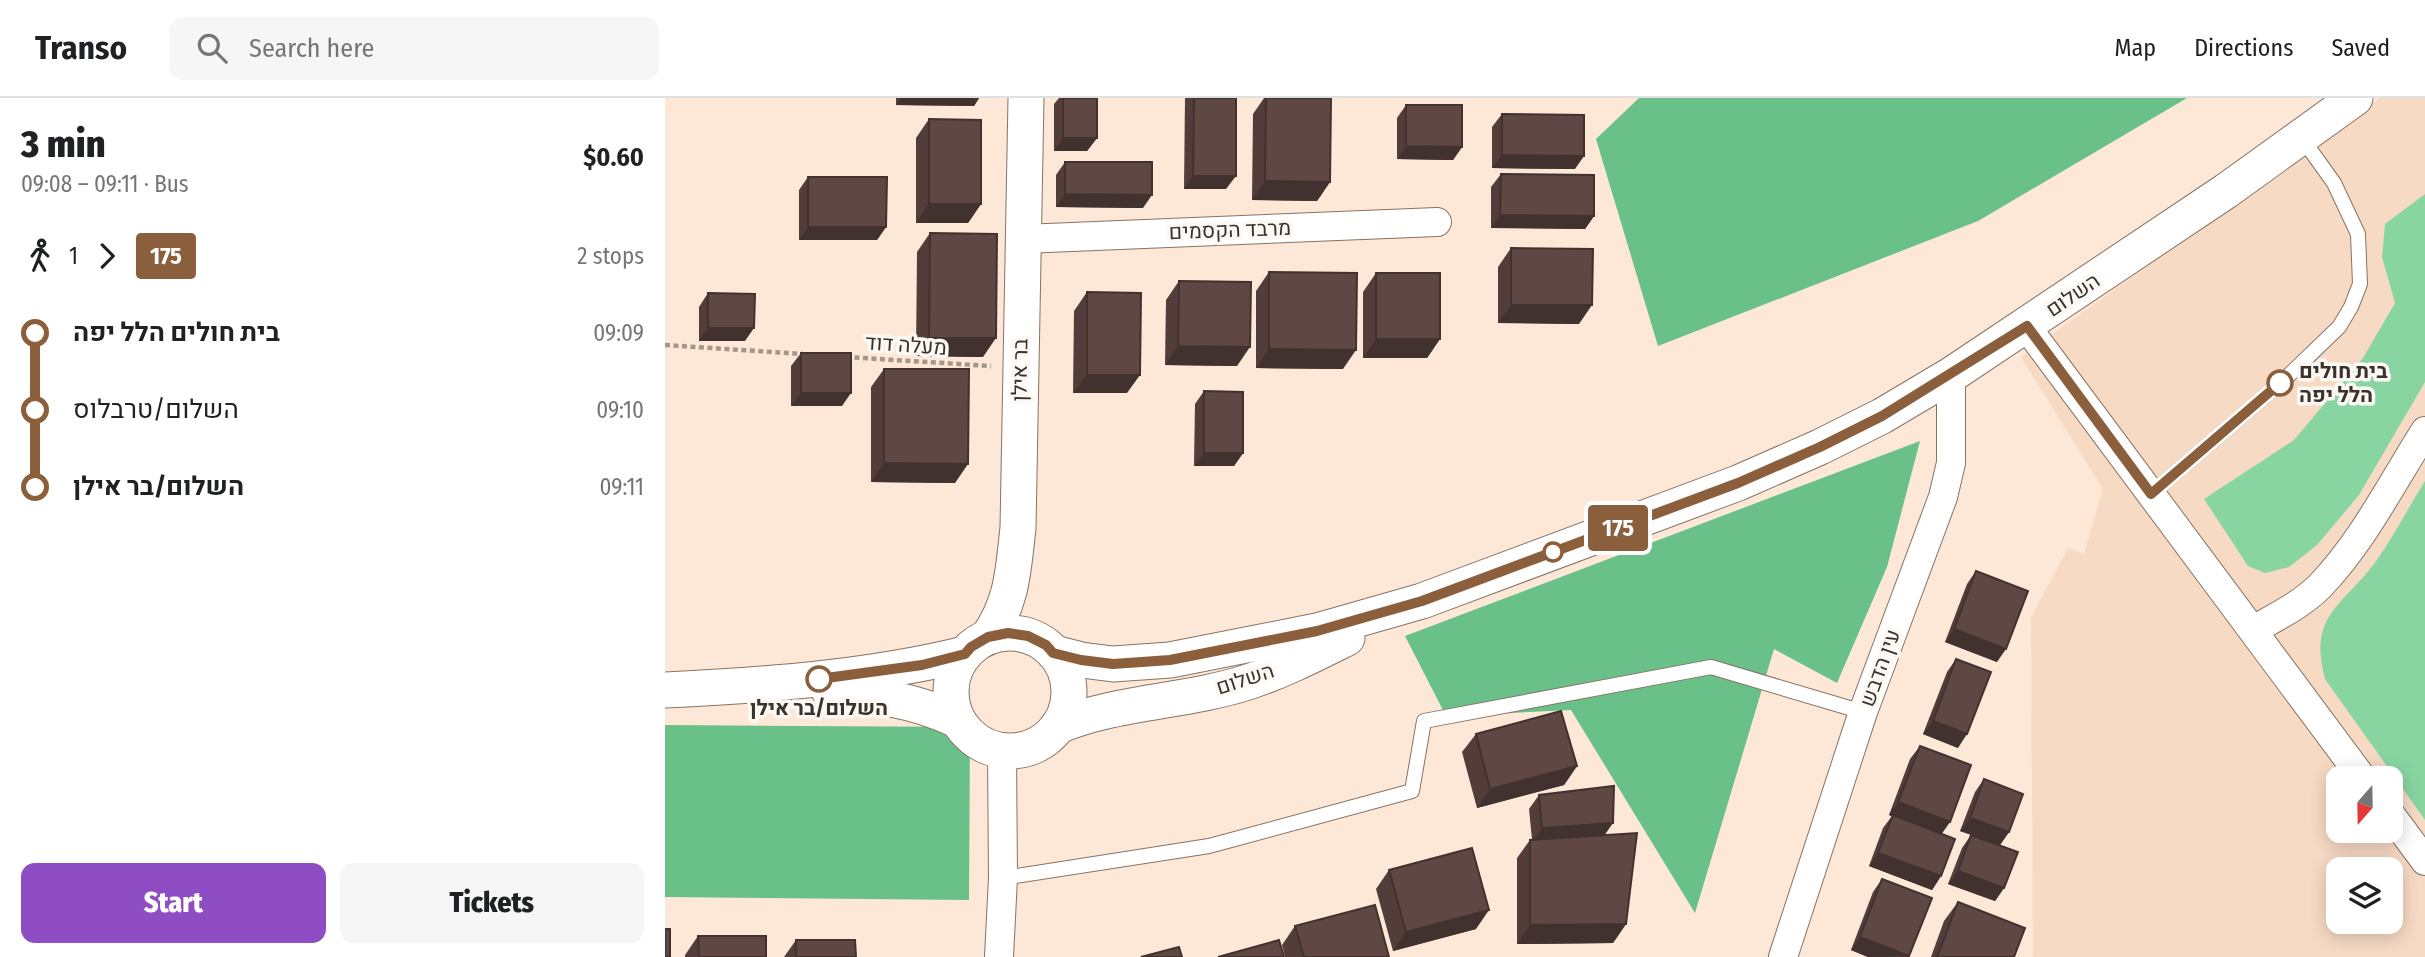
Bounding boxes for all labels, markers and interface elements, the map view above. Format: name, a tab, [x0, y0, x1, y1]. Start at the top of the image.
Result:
search box	[169, 17, 659, 80]
text: Transo	[35, 28, 127, 68]
icon: search	[193, 29, 231, 67]
text: Search here	[249, 33, 374, 64]
text: Map	[2115, 34, 2156, 62]
text: Directions	[2194, 34, 2293, 62]
text: Saved	[2331, 34, 2390, 62]
text: 3 min	[21, 121, 105, 167]
text: $0.60	[583, 142, 644, 173]
text: 09:08 – 09:11 · Bus	[21, 170, 189, 198]
street label: מרבד הקסמים	[1168, 215, 1292, 245]
icon: walk	[21, 237, 59, 275]
icon: forward	[88, 237, 126, 275]
text: 1	[69, 242, 78, 270]
text: 175	[150, 242, 182, 270]
text: 2 stops	[577, 242, 644, 270]
street label: השלום	[2041, 268, 2105, 322]
text: בית חולים הלל יפה	[73, 317, 280, 348]
text: 09:09	[593, 319, 644, 347]
street label: מעלה דוד	[864, 329, 948, 361]
street label: בר אילן	[1006, 338, 1034, 402]
place label: בית חולים הלל יפה	[2299, 358, 2388, 408]
marker: בית חולים הלל יפה	[2267, 370, 2293, 396]
text: השלום/טרבלוס	[73, 394, 239, 425]
text: 09:10	[596, 396, 644, 424]
text: השלום/בר אילן	[73, 471, 244, 502]
text: 09:11	[599, 473, 644, 501]
line badge: 175	[1578, 505, 1658, 551]
text: 175	[1602, 514, 1634, 542]
unlabelled marker	[1543, 542, 1563, 562]
street label: עין הדבש	[1854, 626, 1906, 710]
street label: השלום	[1213, 657, 1277, 701]
marker: השלום/בר אילן	[806, 666, 832, 692]
place label: השלום/בר אילן	[750, 695, 888, 721]
north arrow	[2326, 766, 2403, 844]
map controls	[2326, 766, 2403, 934]
button: layers	[2326, 857, 2403, 934]
button: Start	[21, 863, 326, 943]
button: Tickets	[340, 863, 644, 943]

